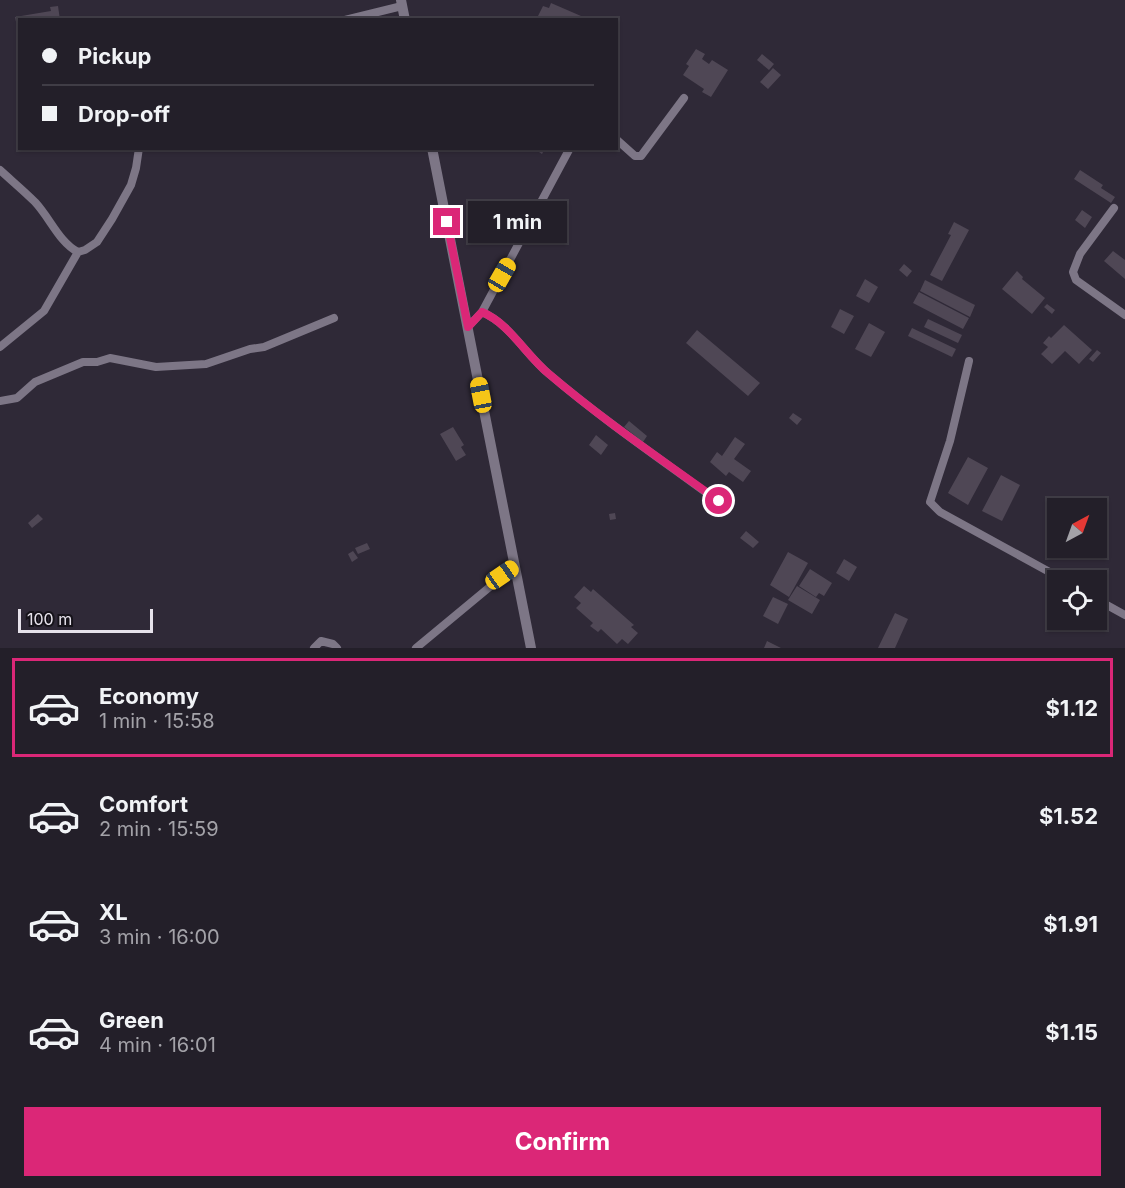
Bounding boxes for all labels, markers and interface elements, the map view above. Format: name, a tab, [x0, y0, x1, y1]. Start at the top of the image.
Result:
text: Pickup	[78, 43, 152, 69]
text: Drop-off	[78, 101, 170, 127]
callout: 1 min	[468, 201, 567, 243]
route end	[433, 208, 460, 235]
text: 1 min	[493, 210, 542, 234]
car	[485, 255, 519, 295]
car	[469, 376, 493, 414]
route start	[705, 487, 732, 514]
north arrow	[1047, 498, 1107, 558]
map controls	[1047, 498, 1107, 630]
car	[482, 557, 522, 593]
button: locate	[1047, 570, 1107, 630]
scale bar	[18, 606, 153, 634]
text: 100 m	[27, 609, 72, 629]
icon: car	[27, 681, 81, 735]
text: Economy	[99, 683, 199, 709]
text: $1.12	[1045, 695, 1098, 721]
text: 1 min · 15:58	[99, 709, 215, 733]
icon: car	[27, 789, 81, 843]
text: Comfort	[99, 791, 188, 817]
text: $1.52	[1039, 803, 1098, 829]
text: 2 min · 15:59	[99, 817, 219, 841]
icon: car	[27, 897, 81, 951]
text: XL	[99, 899, 128, 925]
text: $1.91	[1043, 911, 1098, 937]
text: 3 min · 16:00	[99, 925, 220, 949]
icon: car	[27, 1005, 81, 1059]
text: Green	[99, 1007, 164, 1033]
text: $1.15	[1045, 1019, 1098, 1045]
text: 4 min · 16:01	[99, 1033, 216, 1057]
button: Confirm	[24, 1107, 1101, 1176]

